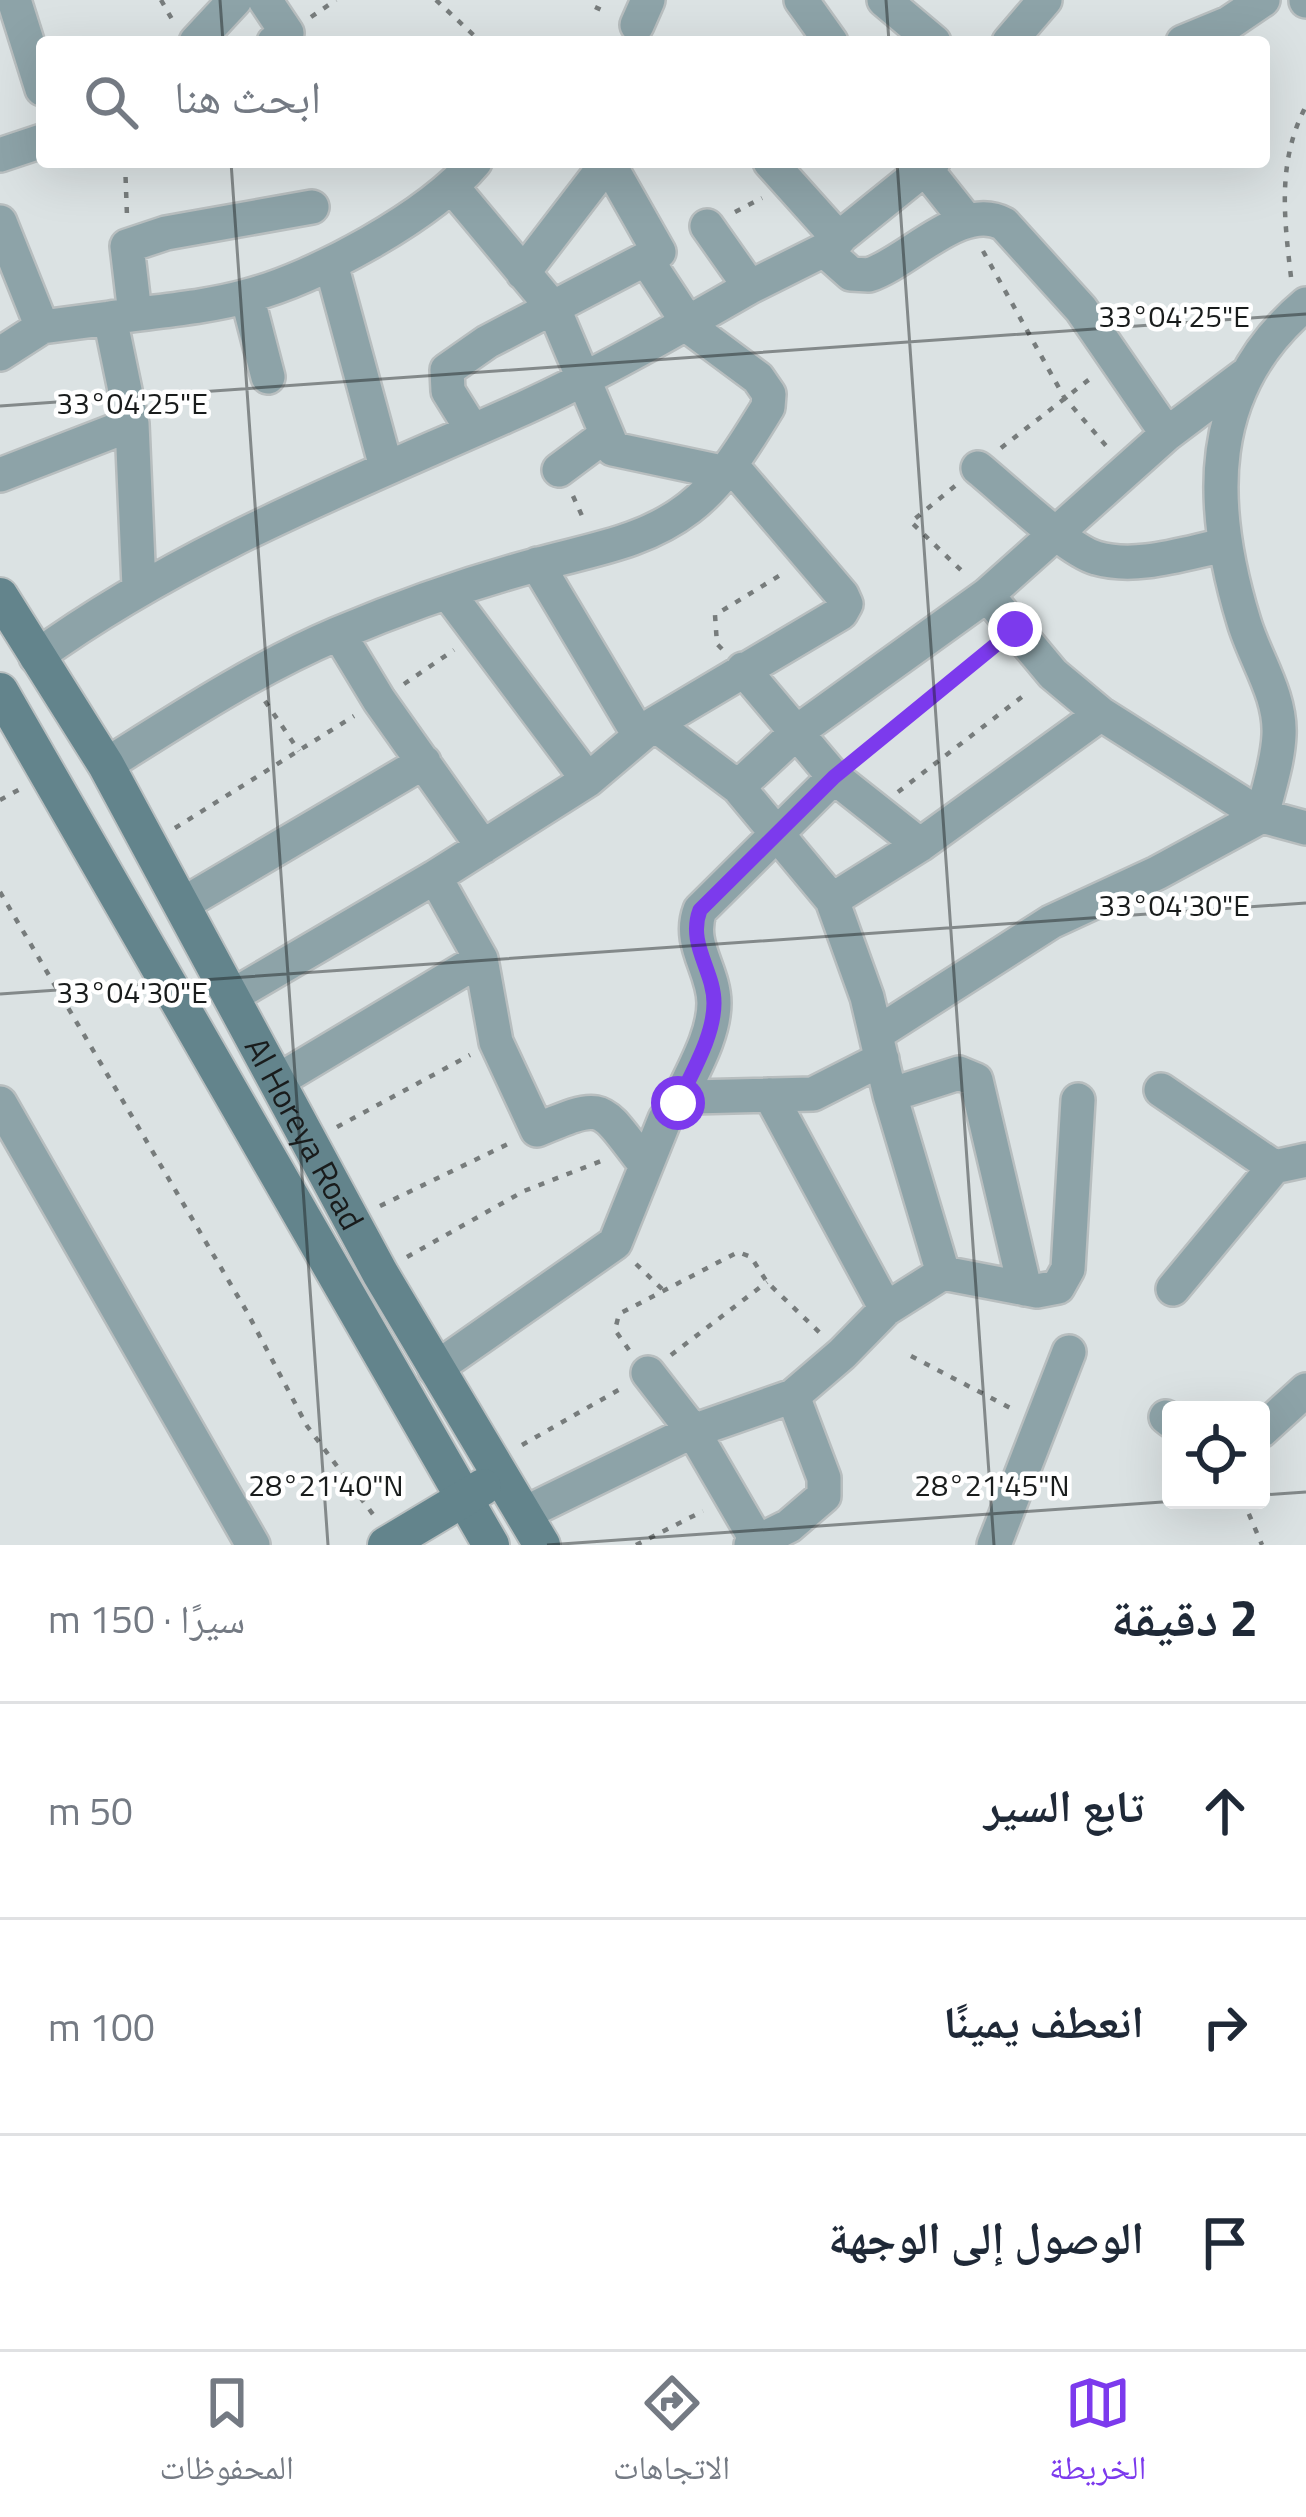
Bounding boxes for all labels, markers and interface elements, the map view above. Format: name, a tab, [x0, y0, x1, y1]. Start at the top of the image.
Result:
search box	[36, 36, 1270, 168]
text: ابحث هنا	[174, 62, 321, 130]
icon: search	[78, 69, 144, 135]
text: 33°04'25"E	[1098, 293, 1250, 339]
text: 33°04'25"E	[56, 380, 208, 426]
route end	[988, 602, 1042, 656]
text: 33°04'30"E	[1098, 882, 1250, 928]
text: 33°04'30"E	[56, 969, 208, 1015]
street label: Al Horeya Road	[232, 1028, 377, 1239]
route start	[651, 1076, 705, 1130]
map controls	[1162, 1401, 1270, 1509]
button: locate	[1162, 1401, 1270, 1509]
text: 28°21'40"N	[248, 1462, 404, 1508]
text: 28°21'45"N	[914, 1462, 1070, 1508]
text: 2 دقيقة	[1111, 1578, 1258, 1656]
text: سيرًا · 150 m	[48, 1589, 245, 1648]
text: تابع السير	[984, 1771, 1144, 1839]
icon: ahead	[1192, 1778, 1258, 1844]
text: 50 m	[48, 1781, 133, 1840]
text: انعطف يمينًا	[943, 1987, 1144, 2055]
icon: right	[1192, 1994, 1258, 2060]
text: 100 m	[48, 1997, 155, 2056]
text: الوصول إلى الوجهة	[828, 2203, 1144, 2271]
icon: arrive	[1192, 2210, 1258, 2276]
tab: المحفوظات	[160, 2370, 294, 2500]
tab: الاتجاهات	[613, 2370, 730, 2500]
tab: الخريطة	[1049, 2370, 1146, 2500]

